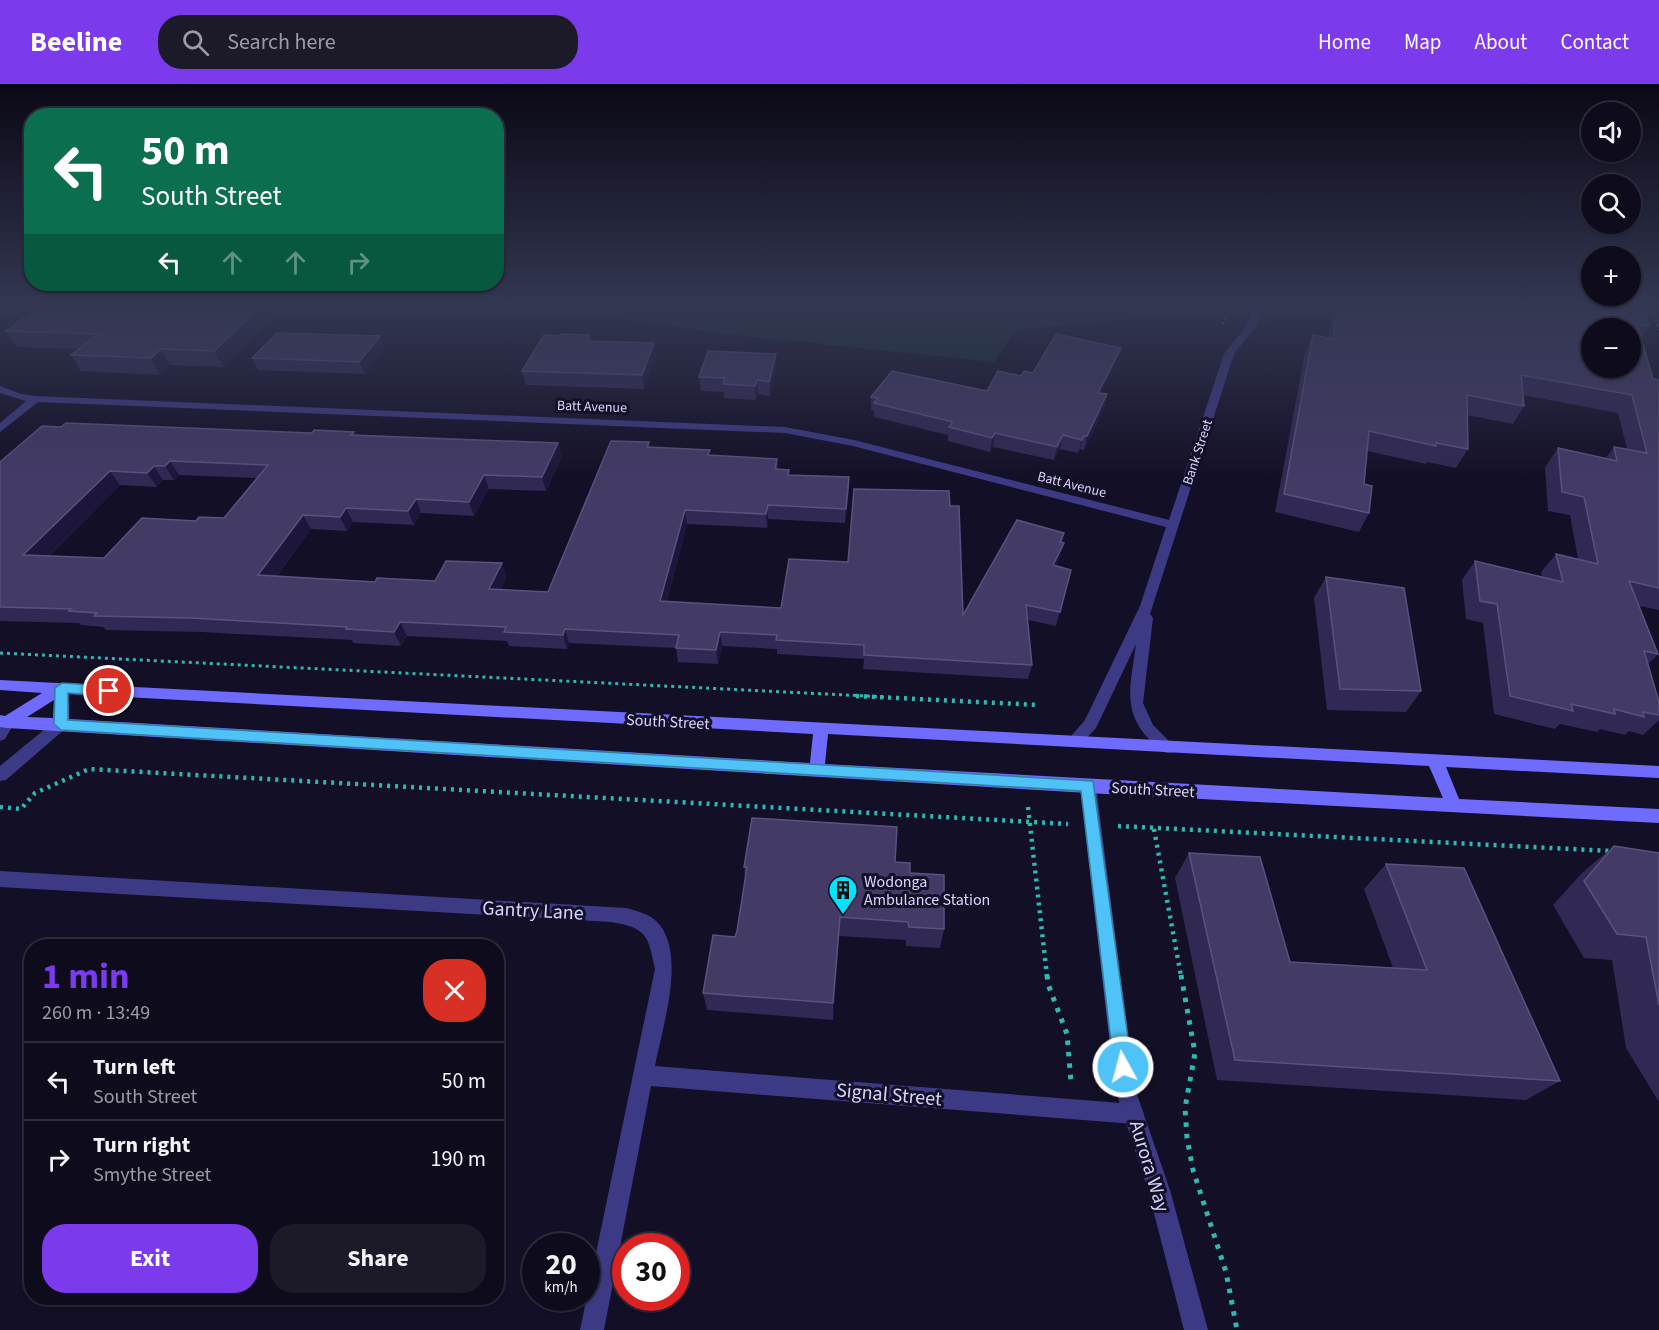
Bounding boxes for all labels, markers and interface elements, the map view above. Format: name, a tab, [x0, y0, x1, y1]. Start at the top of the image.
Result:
search box	[158, 15, 578, 69]
text: Beeline	[30, 22, 122, 62]
icon: search	[179, 26, 212, 59]
text: Search here	[227, 26, 336, 58]
text: Home	[1318, 27, 1371, 57]
text: Map	[1404, 27, 1442, 57]
text: About	[1475, 27, 1527, 57]
text: Contact	[1560, 27, 1629, 57]
map controls	[1581, 102, 1641, 378]
button: sound	[1581, 102, 1641, 162]
text: 50 m	[141, 121, 230, 181]
icon: left	[42, 132, 120, 210]
button: search	[1581, 174, 1641, 234]
text: South Street	[141, 177, 282, 216]
icon: left	[153, 246, 186, 279]
icon: ahead	[216, 246, 249, 279]
icon: ahead	[279, 246, 312, 279]
icon: right	[342, 246, 375, 279]
button: +	[1581, 246, 1641, 306]
button: −	[1581, 318, 1641, 378]
street label: Batt Avenue	[557, 396, 627, 418]
street label: Bank Street	[1178, 417, 1218, 488]
street label: Batt Avenue	[1035, 467, 1108, 503]
pin	[83, 665, 134, 716]
icon: arrive	[92, 674, 125, 707]
street label: South Street	[626, 709, 711, 735]
street label: South Street	[1111, 777, 1196, 803]
place label: Wodonga Ambulance Station	[864, 871, 990, 911]
building icon: Wodonga Ambulance Station	[827, 874, 859, 916]
street label: Gantry Lane	[481, 894, 584, 928]
text: 1 min	[42, 951, 130, 1002]
button: close	[423, 959, 486, 1022]
text: 260 m · 13:49	[42, 999, 150, 1027]
position arrow	[1091, 1035, 1155, 1099]
text: Turn left	[93, 1051, 175, 1083]
icon: left	[42, 1065, 75, 1098]
text: 50 m	[441, 1065, 486, 1097]
street label: Signal Street	[835, 1076, 943, 1114]
text: South Street	[93, 1083, 197, 1111]
street label: Aurora Way	[1122, 1117, 1176, 1216]
text: Turn right	[93, 1129, 190, 1161]
icon: right	[42, 1143, 75, 1176]
text: 190 m	[431, 1143, 486, 1175]
text: Smythe Street	[93, 1161, 211, 1189]
button: Exit	[42, 1224, 258, 1293]
button: Share	[270, 1224, 486, 1293]
speed limit sign: 30	[612, 1233, 690, 1311]
text: 20	[545, 1243, 577, 1286]
text: km/h	[544, 1277, 578, 1298]

